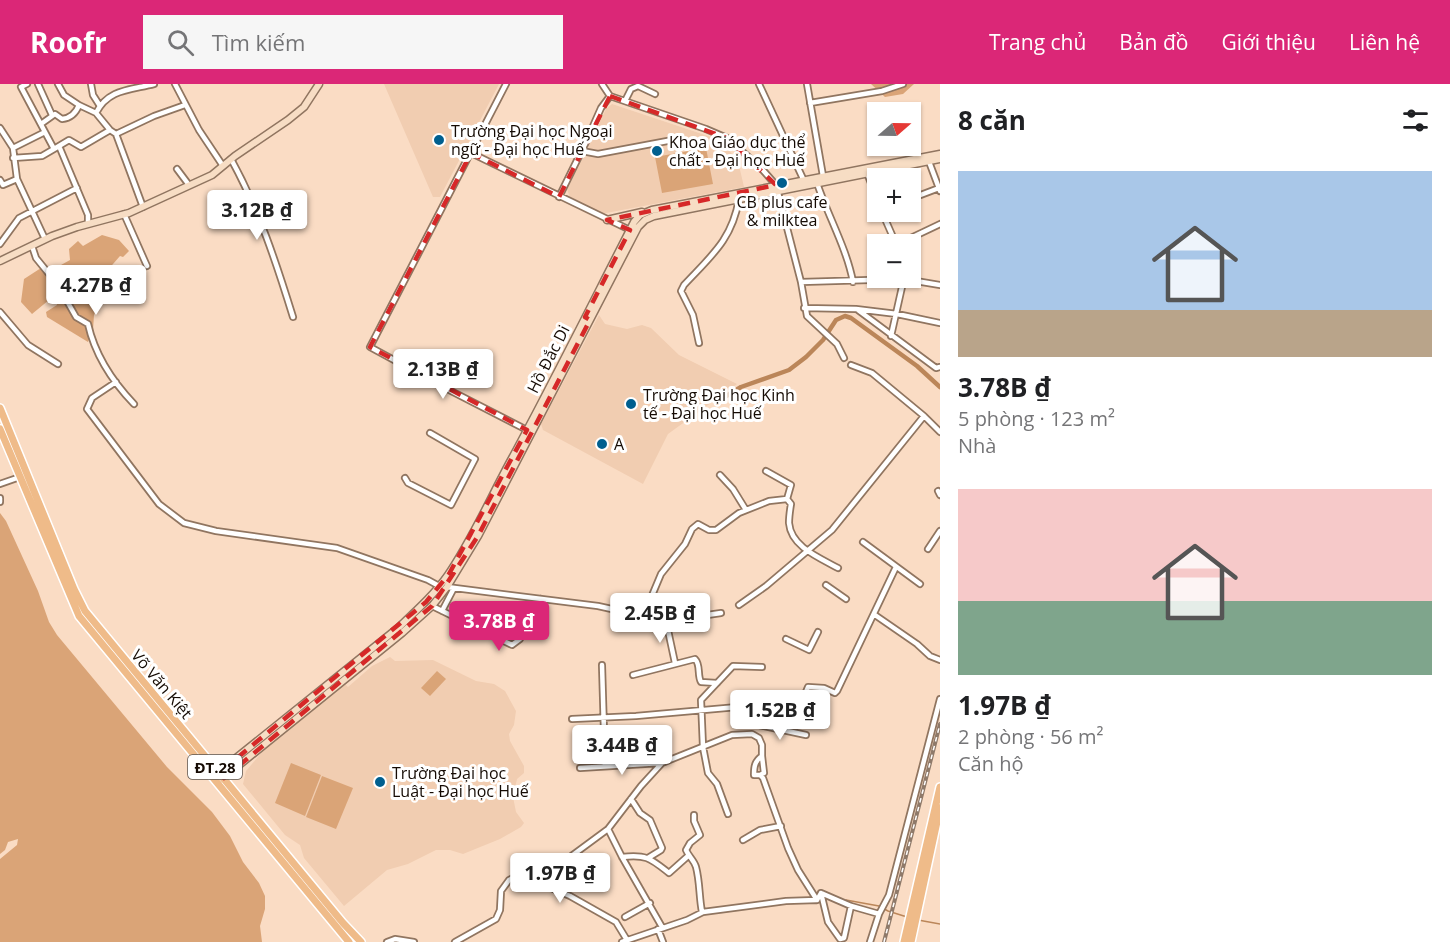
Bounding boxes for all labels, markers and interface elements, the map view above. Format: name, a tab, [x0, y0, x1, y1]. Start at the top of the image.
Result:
search box	[143, 15, 563, 69]
text: Roofr	[30, 23, 107, 61]
icon: search	[164, 26, 197, 59]
text: Tìm kiếm	[212, 27, 305, 57]
text: Trang chủ	[989, 28, 1086, 56]
text: Bản đồ	[1119, 28, 1188, 56]
text: Giới thiệu	[1221, 28, 1316, 56]
text: Liên hệ	[1349, 28, 1420, 56]
north arrow	[867, 102, 921, 156]
map controls	[867, 102, 921, 288]
text: 8 căn	[958, 102, 1026, 138]
icon: filters	[1399, 104, 1432, 137]
place label: Trường Đại học Ngoại ngữ - Đại học Huế	[451, 120, 613, 160]
place label: Khoa Giáo dục thể chất - Đại học Huế	[669, 131, 806, 171]
marker: Trường Đại học Ngoại ngữ - Đại học Huế	[432, 133, 446, 147]
marker: Khoa Giáo dục thể chất - Đại học Huế	[650, 144, 664, 158]
button: +	[867, 168, 921, 222]
marker: CB plus cafe & milktea	[775, 176, 789, 190]
pin: 3.12B ₫	[202, 190, 312, 241]
place label: CB plus cafe & milktea	[737, 191, 827, 231]
text: 3.12B ₫	[221, 196, 293, 223]
icon: home	[1141, 210, 1249, 318]
button: −	[867, 234, 921, 288]
pin: 4.27B ₫	[41, 265, 151, 316]
text: 4.27B ₫	[60, 271, 132, 298]
street label: Hồ Đắc Di	[522, 321, 574, 397]
pin: 2.13B ₫	[388, 349, 498, 400]
text: 2.13B ₫	[407, 355, 479, 382]
text: 3.78B ₫	[958, 369, 1051, 405]
place label: Trường Đại học Kinh tế - Đại học Huế	[643, 384, 795, 424]
marker: Trường Đại học Kinh tế - Đại học Huế	[624, 397, 638, 411]
text: 5 phòng · 123 m²	[958, 405, 1115, 432]
text: Nhà	[958, 432, 996, 459]
place label: A	[614, 433, 625, 455]
marker: A	[595, 437, 609, 451]
icon: home	[1141, 528, 1249, 636]
pin: 2.45B ₫	[605, 593, 715, 644]
text: 2.45B ₫	[624, 599, 696, 626]
pin: 3.78B ₫	[444, 601, 554, 652]
text: 3.78B ₫	[463, 607, 535, 634]
street label: Võ Văn Kiệt	[126, 645, 198, 724]
text: 1.97B ₫	[958, 687, 1051, 723]
pin: 1.52B ₫	[725, 690, 835, 741]
text: 1.52B ₫	[744, 696, 816, 723]
text: 2 phòng · 56 m²	[958, 723, 1103, 750]
pin: 3.44B ₫	[567, 725, 677, 776]
text: 3.44B ₫	[586, 731, 658, 758]
text: Căn hộ	[958, 750, 1023, 777]
road number: ĐT.28	[188, 755, 242, 779]
place label: Trường Đại học Luật - Đại học Huế	[392, 762, 529, 802]
marker: Trường Đại học Luật - Đại học Huế	[373, 775, 387, 789]
pin: 1.97B ₫	[505, 853, 615, 904]
text: 1.97B ₫	[524, 859, 596, 886]

